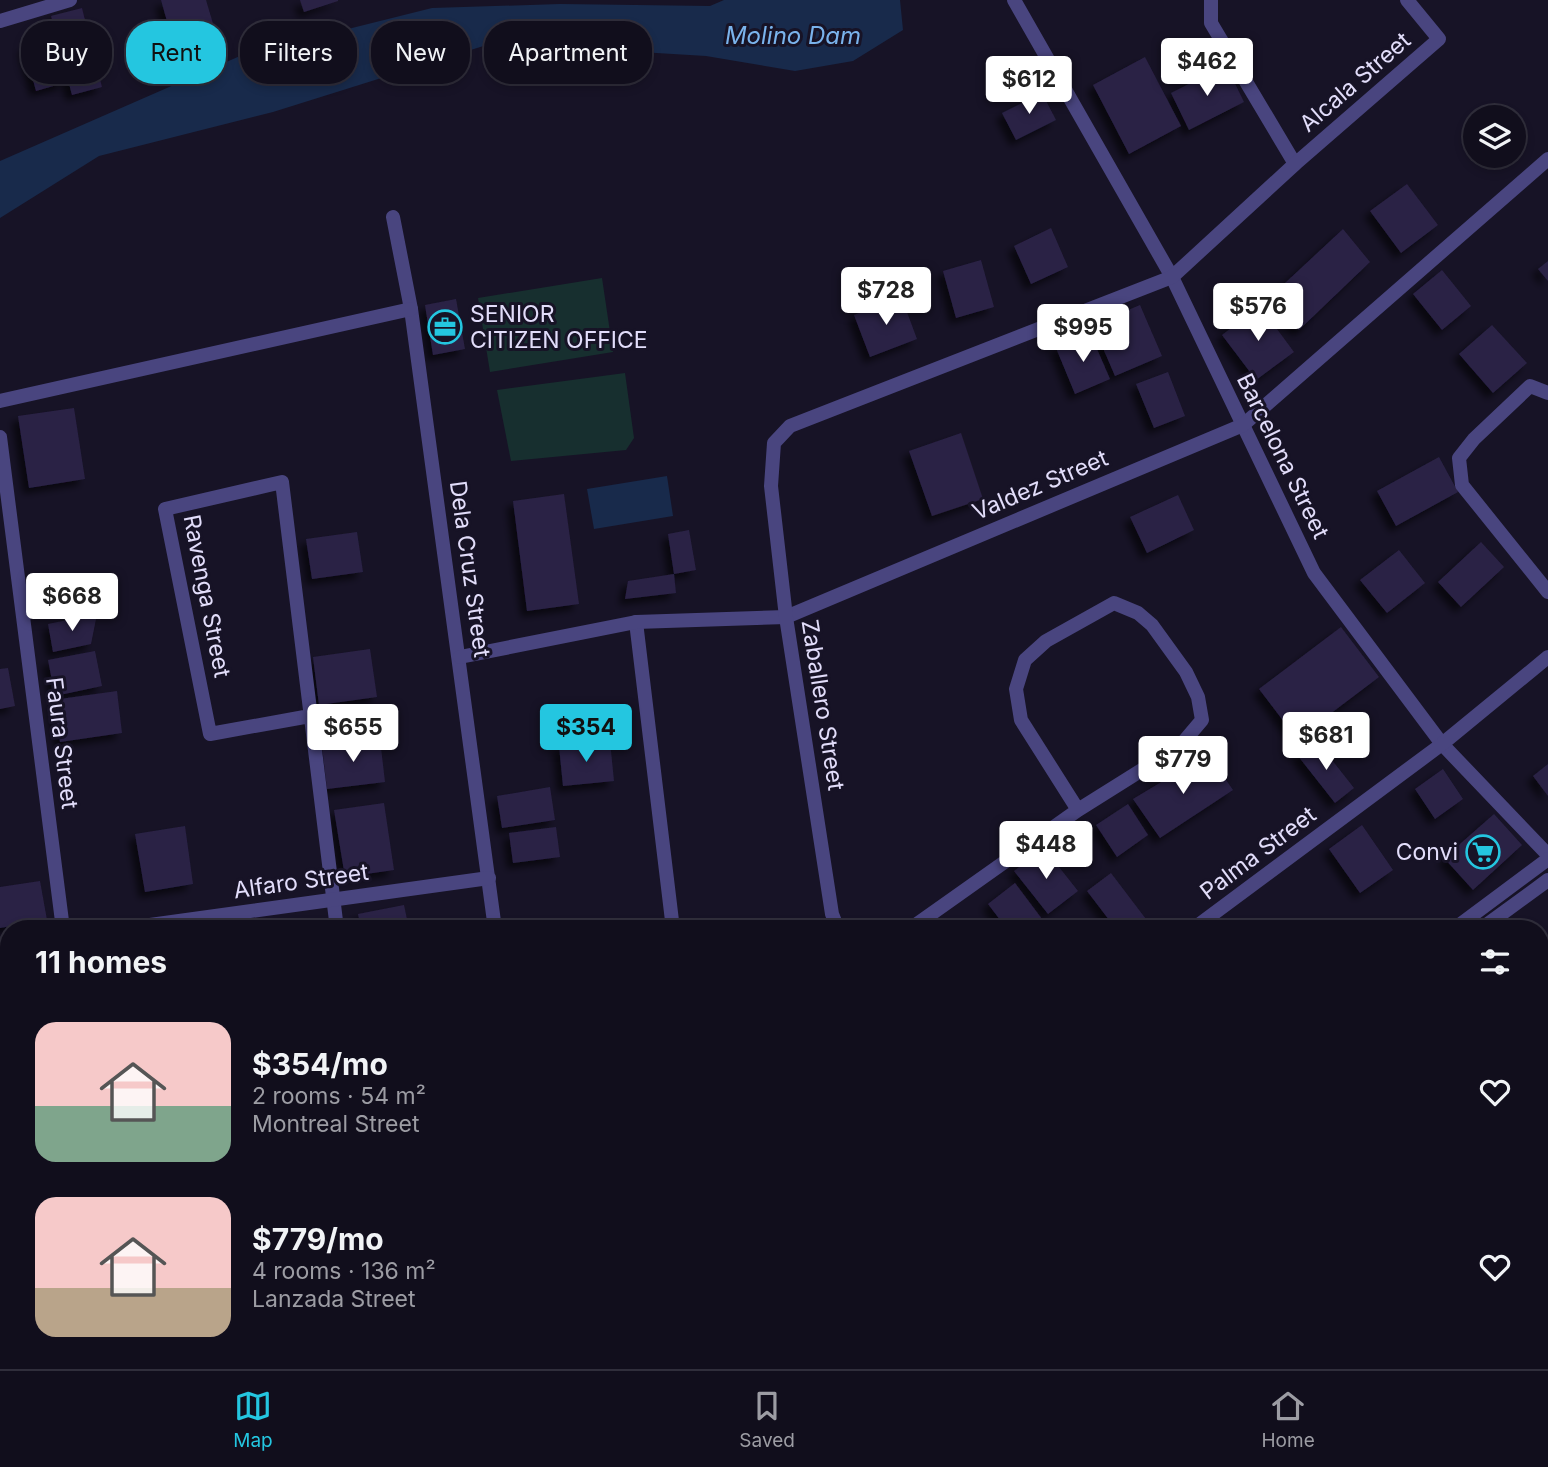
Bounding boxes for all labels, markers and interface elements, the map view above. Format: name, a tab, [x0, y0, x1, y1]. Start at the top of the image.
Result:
chip: Buy	[21, 21, 112, 84]
chip: Rent	[126, 21, 226, 84]
chip: Filters	[240, 21, 357, 84]
chip: New	[371, 21, 470, 84]
chip: Apartment	[484, 21, 652, 84]
water label: Molino Dam	[725, 21, 861, 50]
street label: Alcala Street	[1294, 26, 1416, 138]
pin: $462	[1166, 38, 1248, 98]
text: $462	[1177, 47, 1237, 75]
pin: $612	[988, 57, 1070, 116]
text: $612	[1002, 65, 1056, 93]
map controls	[1463, 105, 1526, 168]
button: layers	[1463, 105, 1526, 168]
pin: $728	[845, 268, 927, 327]
text: $728	[857, 276, 915, 304]
pin: $576	[1217, 284, 1299, 343]
text: $576	[1229, 292, 1287, 320]
place label: SENIOR CITIZEN OFFICE	[470, 300, 648, 354]
pin: $995	[1042, 304, 1124, 364]
office icon: SENIOR CITIZEN OFFICE	[426, 308, 464, 346]
text: $995	[1053, 313, 1113, 341]
street label: Barcelona Street	[1231, 369, 1335, 543]
street label: Valdez Street	[968, 444, 1112, 526]
street label: Dela Cruz Street	[444, 479, 496, 660]
street label: Ravenga Street	[178, 512, 237, 680]
pin: $668	[31, 574, 113, 633]
text: $668	[42, 582, 102, 610]
street label: Zaballero Street	[796, 618, 850, 793]
street label: Faura Street	[40, 676, 84, 811]
pin: $655	[312, 704, 394, 764]
pin: $354	[545, 704, 627, 764]
pin: $681	[1285, 712, 1367, 772]
text: $655	[323, 713, 383, 741]
text: $354	[556, 713, 616, 741]
text: $681	[1299, 721, 1353, 749]
pin: $779	[1142, 736, 1224, 796]
text: $779	[1155, 745, 1211, 773]
street label: Palma Street	[1195, 800, 1322, 906]
pin: $448	[1005, 822, 1087, 881]
text: $448	[1015, 830, 1077, 858]
supermarket icon: Convi	[1464, 833, 1502, 871]
place label: Convi	[1396, 838, 1458, 866]
street label: Alfaro Street	[232, 858, 371, 904]
icon: filters	[1476, 943, 1514, 981]
text: 11 homes	[35, 944, 167, 980]
text: $354/mo	[252, 1046, 388, 1082]
icon: home	[91, 1050, 175, 1134]
icon: heart	[1476, 1073, 1514, 1111]
text: 2 rooms · 54 m²	[252, 1082, 426, 1110]
text: Montreal Street	[252, 1110, 419, 1138]
text: $779/mo	[252, 1221, 384, 1257]
icon: home	[91, 1225, 175, 1309]
icon: heart	[1476, 1248, 1514, 1286]
text: 4 rooms · 136 m²	[252, 1257, 436, 1285]
text: Lanzada Street	[252, 1285, 416, 1313]
tab: Map	[233, 1387, 273, 1452]
tab: Saved	[739, 1387, 795, 1452]
tab: Home	[1261, 1387, 1315, 1452]

